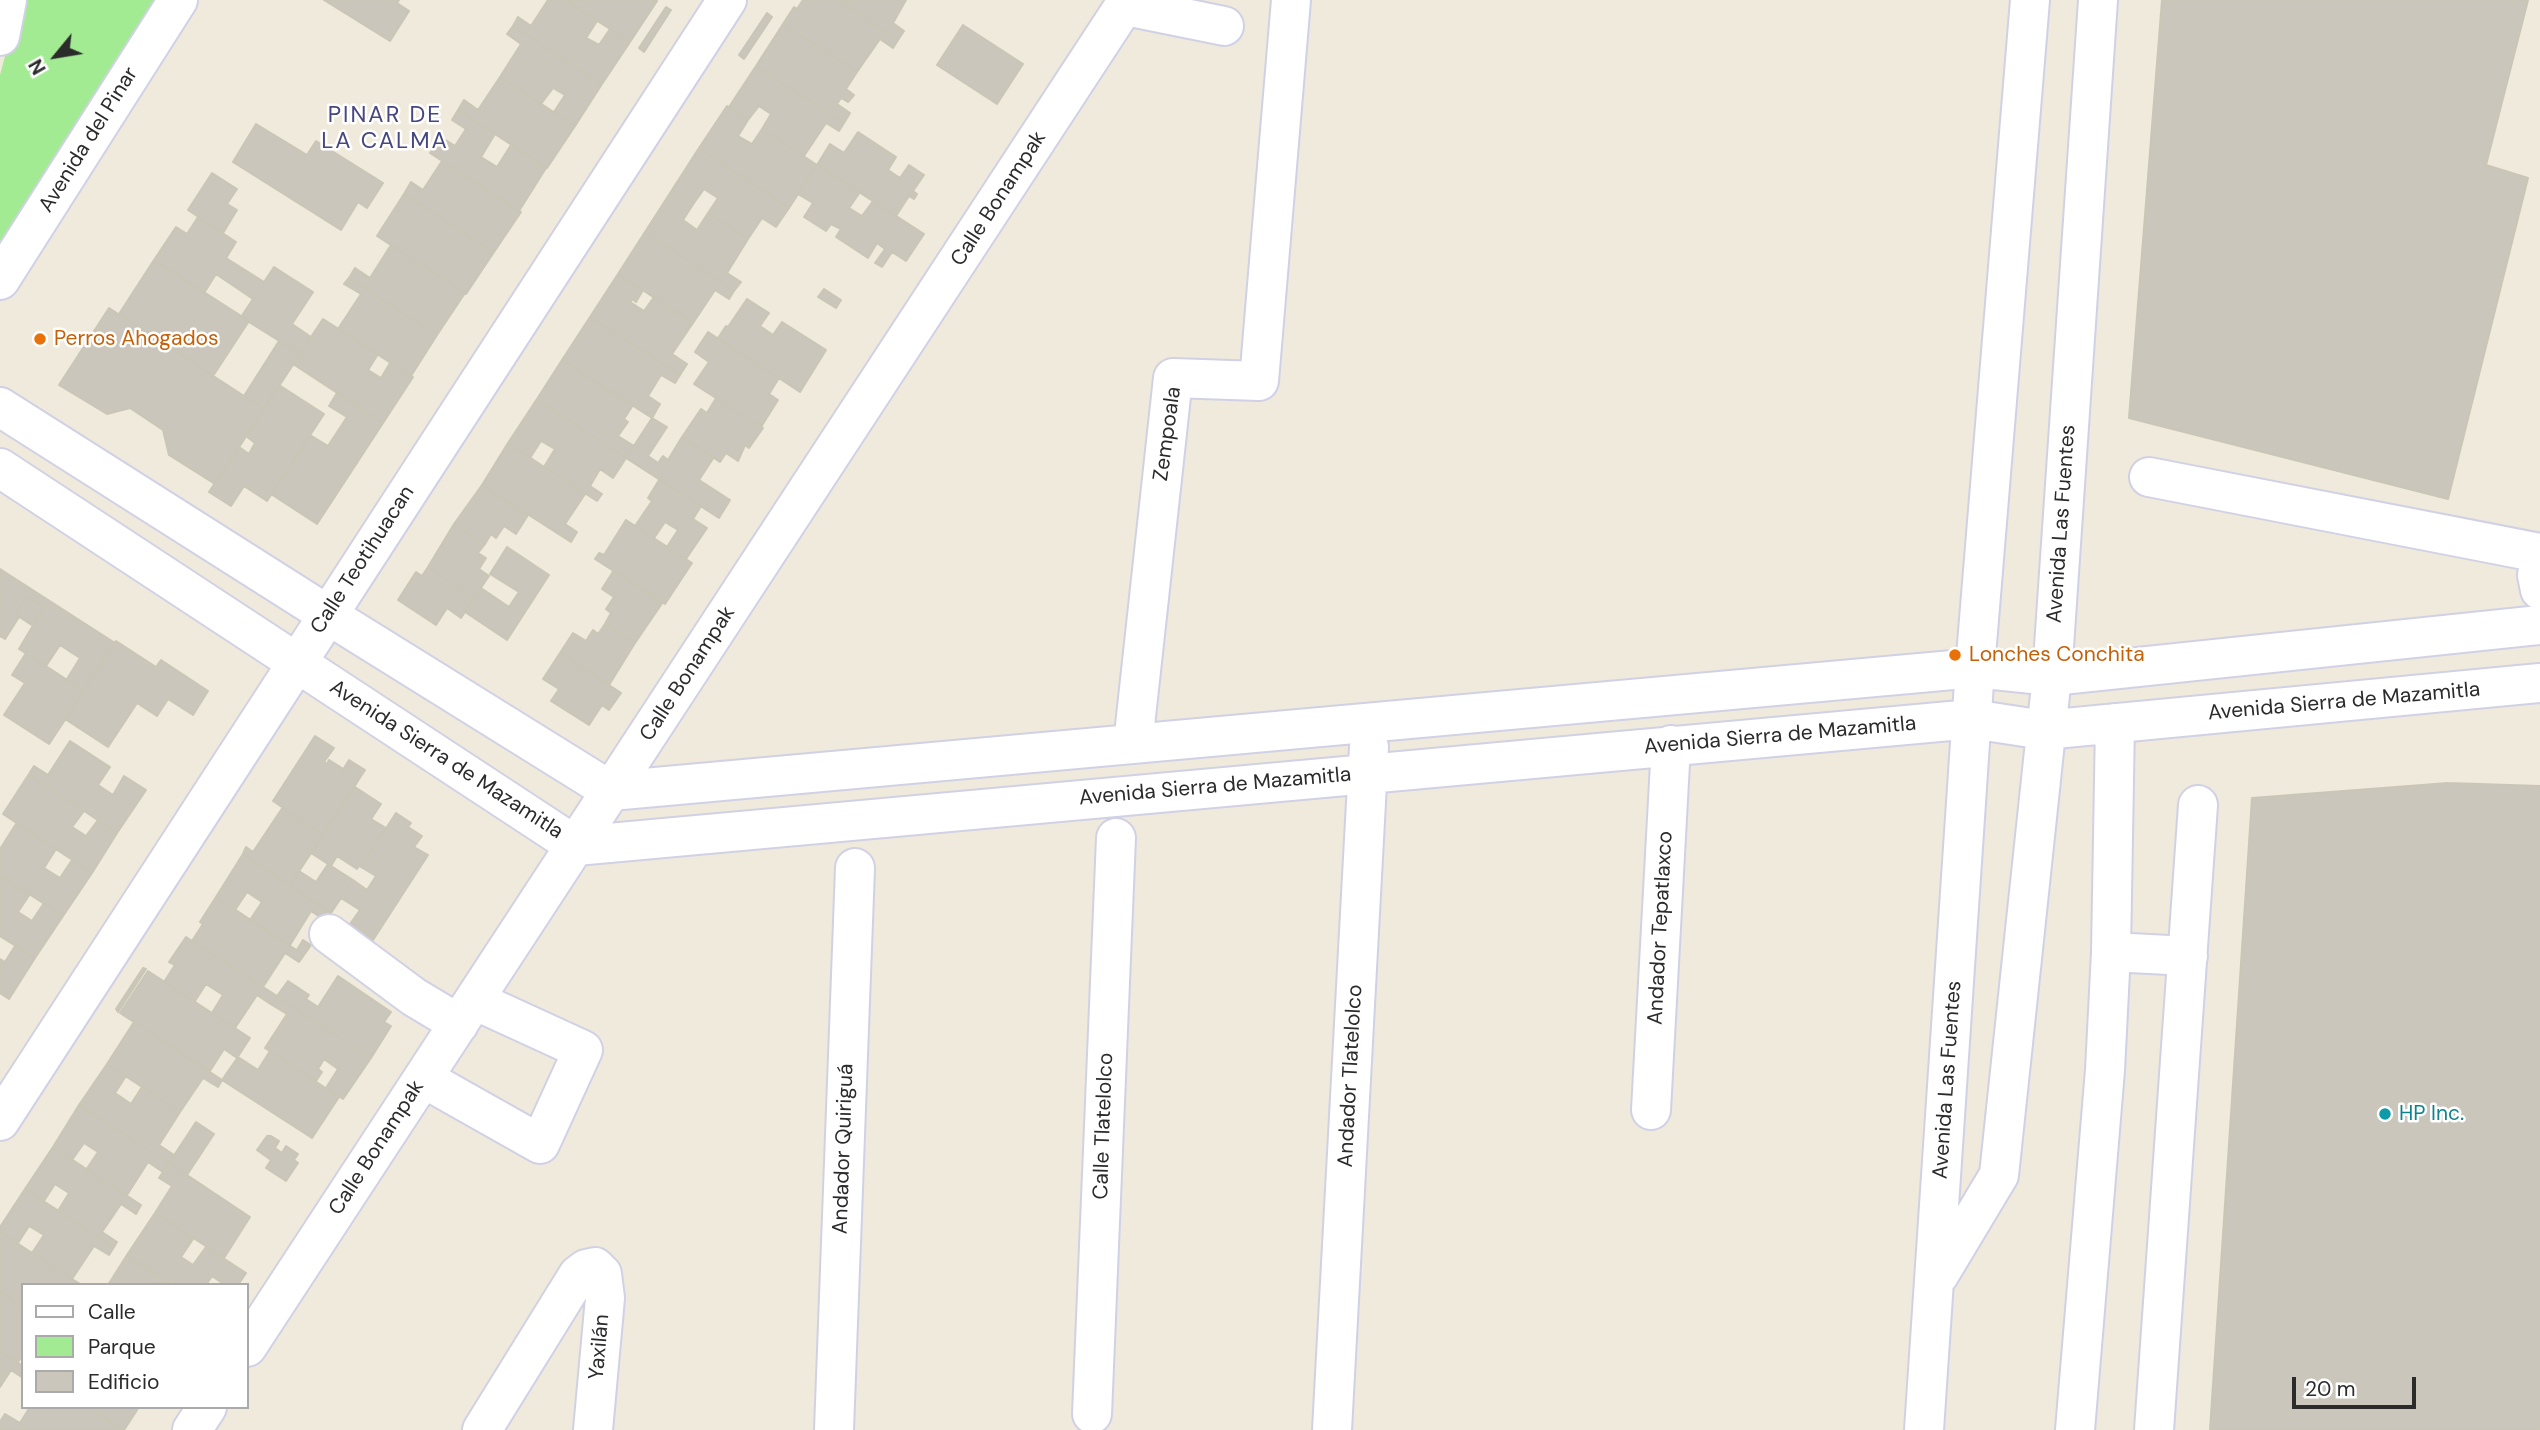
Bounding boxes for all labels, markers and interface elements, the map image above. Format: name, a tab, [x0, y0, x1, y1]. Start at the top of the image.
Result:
north arrow	[21, 21, 91, 91]
text: N	[23, 55, 52, 79]
street label: Avenida del Pinar	[34, 63, 144, 217]
district label: PINAR DE LA CALMA	[322, 102, 448, 156]
street label: Calle Bonampak	[946, 127, 1052, 271]
place label: Perros Ahogados	[54, 326, 219, 352]
marker: Perros Ahogados	[32, 331, 48, 347]
street label: Zempoala	[1149, 385, 1187, 483]
street label: Avenida Las Fuentes	[2042, 424, 2082, 624]
street label: Calle Teotihuacan	[306, 481, 420, 639]
street label: Calle Bonampak	[635, 602, 741, 746]
place label: Lonches Conchita	[1969, 642, 2145, 668]
marker: Lonches Conchita	[1947, 647, 1963, 663]
street label: Avenida Sierra de Mazamitla	[325, 675, 567, 845]
street label: Avenida Sierra de Mazamitla	[2207, 678, 2481, 726]
street label: Avenida Sierra de Mazamitla	[1643, 712, 1917, 760]
street label: Avenida Sierra de Mazamitla	[1078, 763, 1352, 811]
street label: Andador Tepatlaxco	[1643, 830, 1679, 1026]
street label: Avenida Las Fuentes	[1928, 980, 1968, 1180]
street label: Andador Tlatelolco	[1334, 984, 1368, 1168]
street label: Calle Tlatelolco	[1089, 1052, 1119, 1200]
street label: Andador Quiriguá	[828, 1063, 860, 1235]
street label: Calle Bonampak	[324, 1076, 430, 1220]
place label: HP Inc.	[2399, 1101, 2464, 1127]
marker: HP Inc.	[2377, 1106, 2393, 1122]
legend	[21, 1283, 248, 1409]
text: Calle	[88, 1298, 136, 1326]
street label: Yaxilán	[585, 1313, 615, 1381]
text: Parque	[88, 1333, 156, 1361]
scale bar	[2295, 1364, 2419, 1408]
text: Edificio	[88, 1368, 159, 1396]
text: 20 m	[2305, 1375, 2356, 1403]

